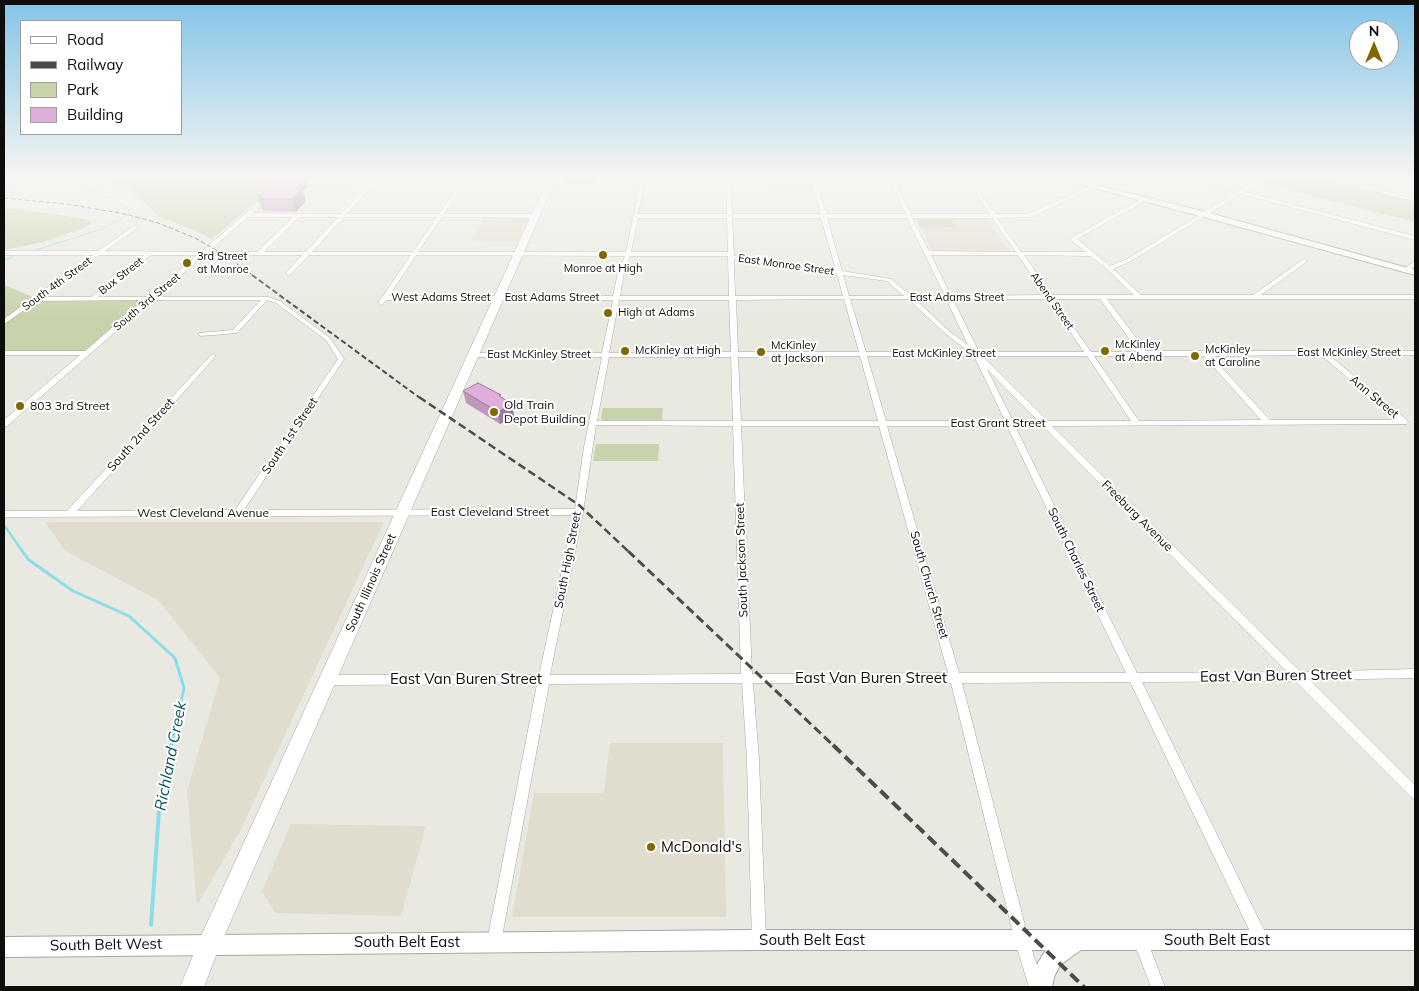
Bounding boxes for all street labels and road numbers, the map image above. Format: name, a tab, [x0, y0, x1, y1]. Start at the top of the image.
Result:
street label: East Monroe Street	[737, 252, 835, 278]
street label: South 4th Street	[20, 254, 94, 314]
street label: Bux Street	[96, 254, 146, 298]
street label: South 3rd Street	[111, 270, 183, 334]
street label: Abend Street	[1027, 270, 1077, 332]
street label: West Adams Street	[391, 291, 491, 305]
street label: East Adams Street	[505, 291, 599, 305]
street label: East Adams Street	[910, 291, 1004, 305]
street label: East McKinley Street	[1297, 346, 1401, 360]
street label: East McKinley Street	[892, 347, 996, 361]
street label: East McKinley Street	[487, 348, 591, 362]
street label: Ann Street	[1347, 372, 1401, 422]
street label: South 2nd Street	[104, 395, 178, 475]
street label: South 1st Street	[259, 395, 321, 477]
street label: East Grant Street	[950, 416, 1046, 430]
street label: Freeburg Avenue	[1098, 477, 1176, 555]
street label: South Jackson Street	[733, 502, 751, 618]
street label: East Cleveland Street	[431, 505, 549, 519]
street label: West Cleveland Avenue	[137, 506, 269, 520]
street label: South Charles Street	[1045, 506, 1107, 614]
street label: South High Street	[552, 510, 584, 610]
street label: South Church Street	[907, 529, 951, 641]
street label: South Illinois Street	[343, 532, 399, 634]
street label: East Van Buren Street	[1200, 666, 1352, 686]
street label: East Van Buren Street	[795, 669, 947, 687]
street label: East Van Buren Street	[390, 670, 542, 688]
street label: South Belt East	[759, 931, 865, 949]
street label: South Belt East	[1164, 931, 1270, 949]
street label: South Belt East	[354, 933, 460, 951]
street label: South Belt West	[50, 935, 162, 955]

